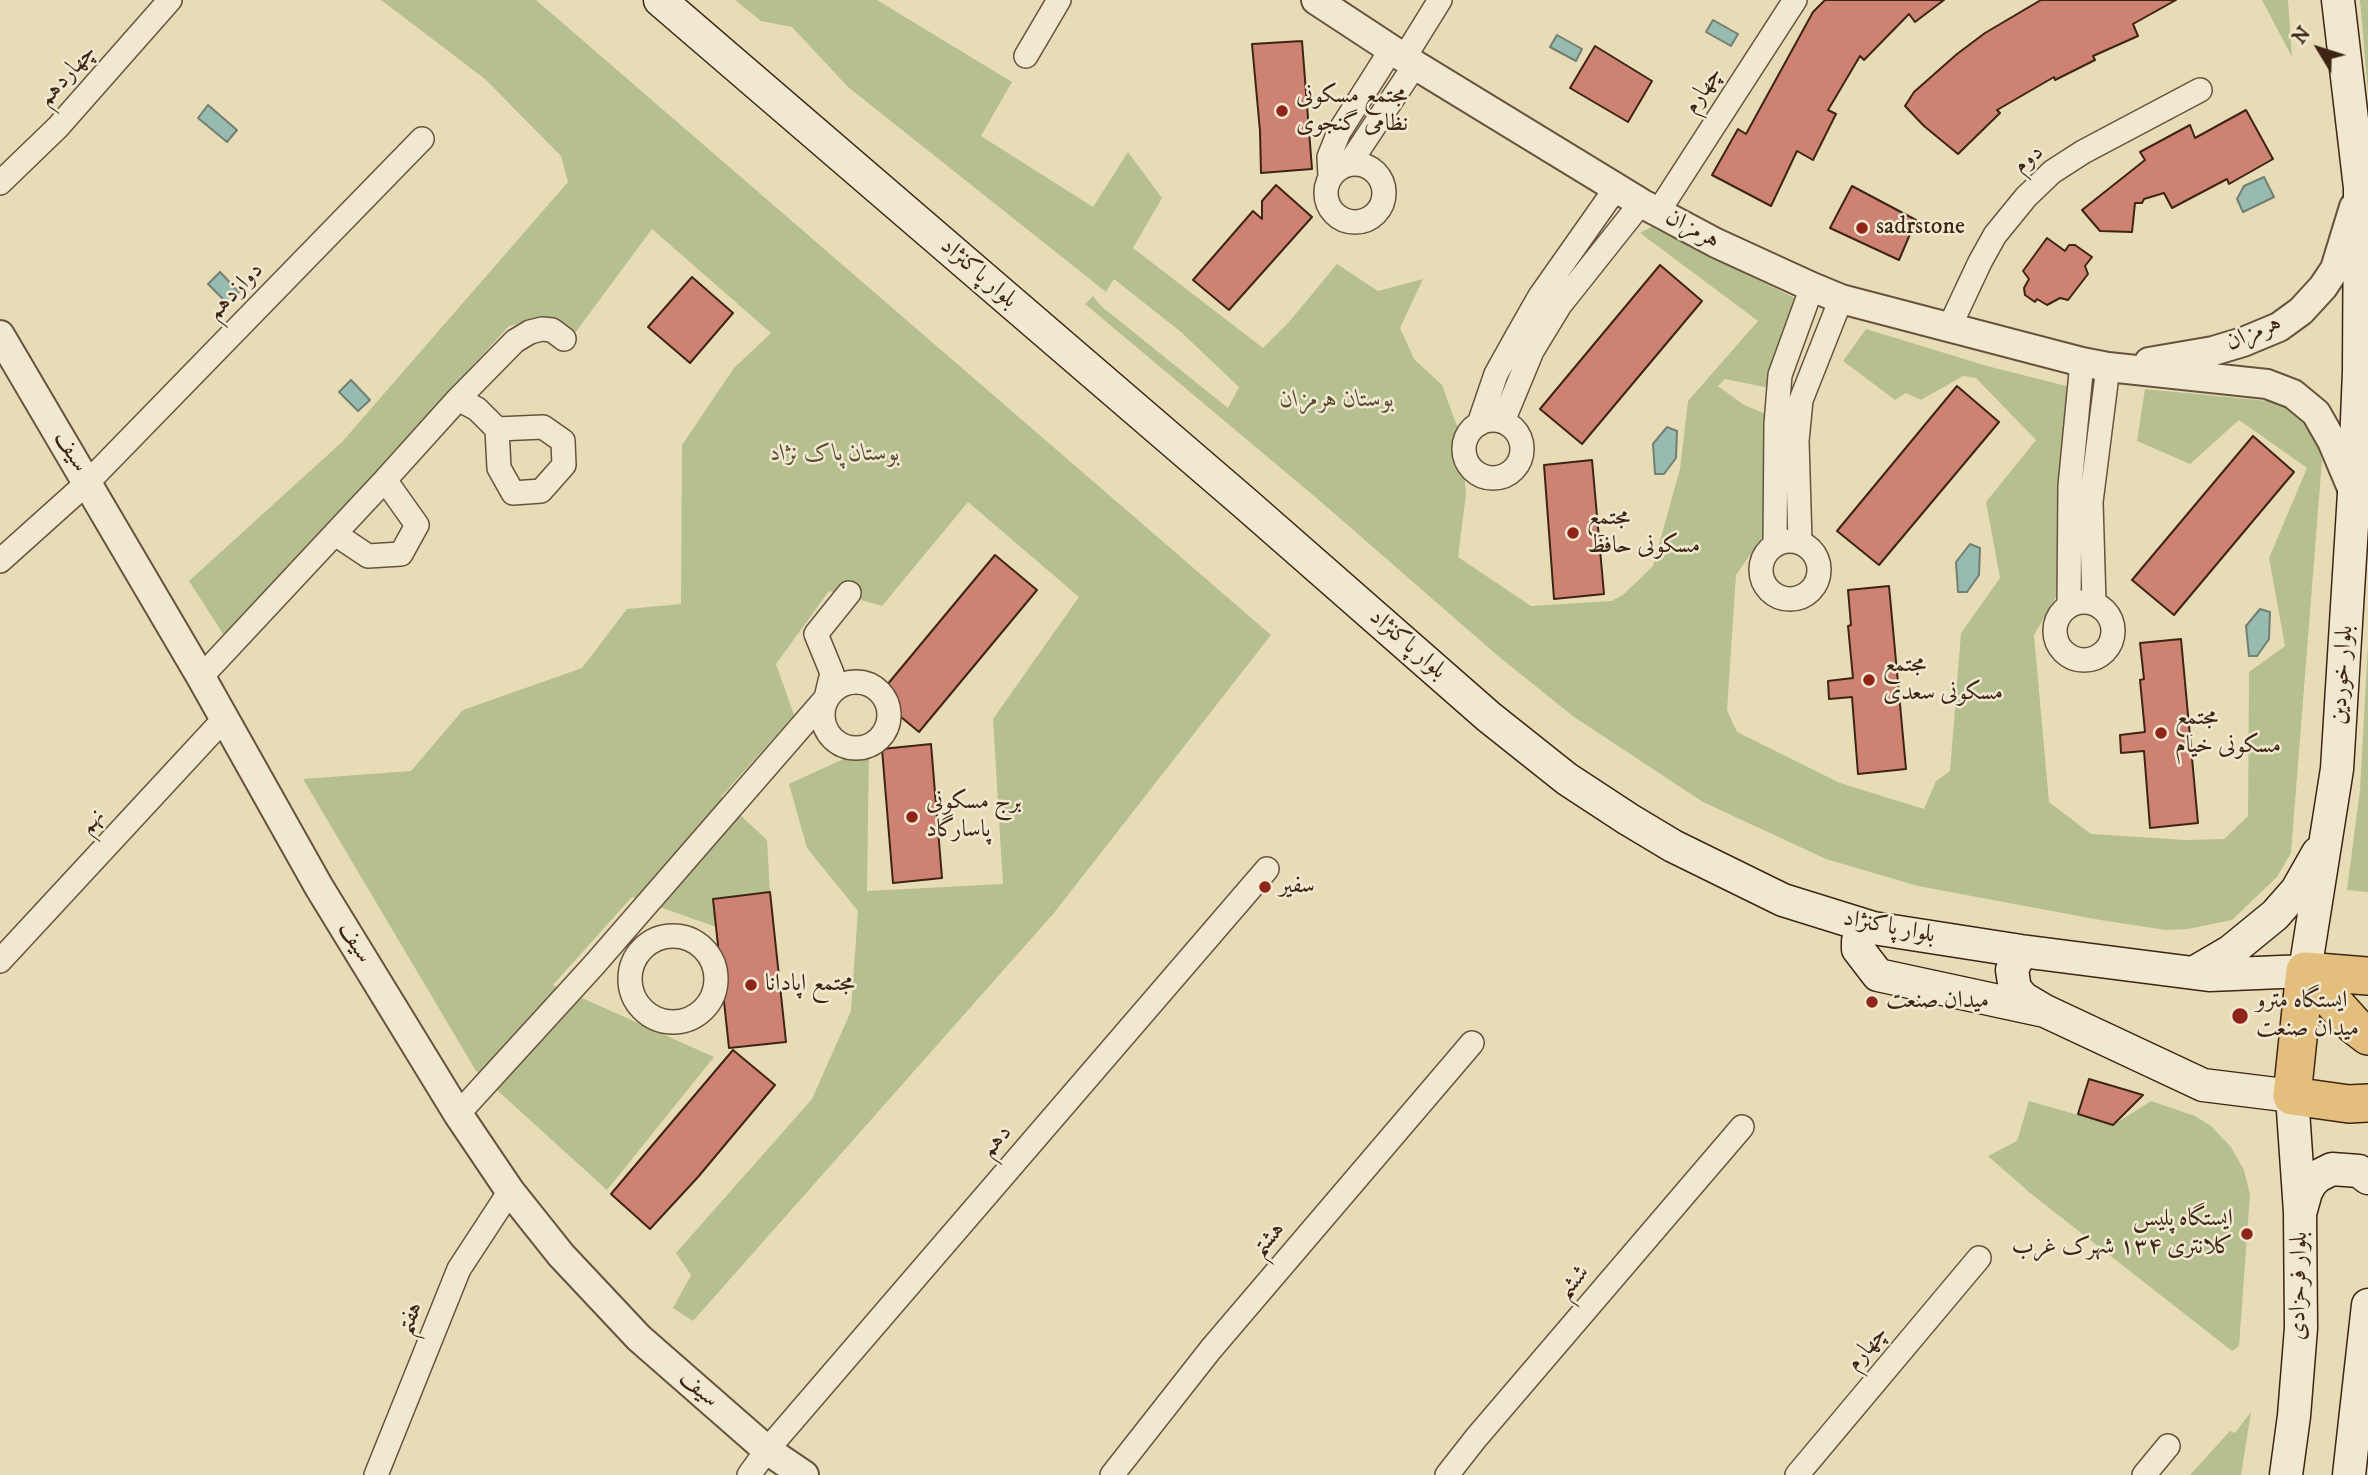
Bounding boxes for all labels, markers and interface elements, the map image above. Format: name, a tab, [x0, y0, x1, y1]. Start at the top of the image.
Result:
north arrow	[2284, 14, 2354, 84]
text: N	[2288, 23, 2316, 49]
street label: چهاردهم	[32, 39, 104, 113]
street label: چهارم	[1678, 62, 1730, 120]
place label: مجتمع مسکونی نظامی گنجوی	[1296, 83, 1408, 139]
marker: مجتمع مسکونی نظامی گنجوی	[1274, 103, 1290, 119]
street label: دوم	[2008, 139, 2050, 181]
street label: هرمزان	[1660, 204, 1724, 256]
place label: sadrstone	[1876, 214, 1965, 242]
marker: sadrstone	[1854, 220, 1870, 236]
street label: بلوار پاکنژاد	[933, 233, 1023, 315]
street label: دوازدهم	[202, 257, 270, 327]
street label: هرمزان	[2222, 309, 2286, 359]
park label: بوستان هرمزان	[1280, 387, 1394, 415]
street label: سیف	[46, 426, 94, 478]
park label: بوستان پاک نژاد	[770, 441, 900, 469]
place label: مجتمع مسکونی حافظ	[1587, 505, 1700, 561]
marker: مجتمع مسکونی حافظ	[1565, 525, 1581, 541]
street label: بلوار پاکنژاد	[1362, 604, 1452, 686]
street label: بلوار خوردین	[2325, 624, 2361, 726]
place label: مجتمع مسکونی سعدی	[1883, 652, 2003, 708]
marker: مجتمع مسکونی سعدی	[1861, 672, 1877, 688]
place label: مجتمع مسکونی خیام	[2175, 705, 2281, 761]
marker: مجتمع مسکونی خیام	[2153, 725, 2169, 741]
place label: برج مسکونی پاسارگاد	[926, 789, 1021, 845]
street label: نهم	[74, 803, 112, 841]
marker: برج مسکونی پاسارگاد	[904, 809, 920, 825]
place label: سفیر	[1279, 873, 1315, 901]
marker: سفیر	[1257, 879, 1273, 895]
street label: بلوار پاکنژاد	[1840, 905, 1938, 951]
street label: سیف	[330, 917, 378, 969]
place label: مجتمع اپادانا	[765, 971, 855, 999]
marker: مجتمع اپادانا	[743, 977, 759, 993]
place label: میدان صنعت	[1886, 988, 1989, 1016]
place label: ایستگاه مترو میدان صنعت	[2256, 988, 2359, 1044]
marker: میدان صنعت	[1864, 994, 1880, 1010]
marker: ایستگاه مترو میدان صنعت	[2230, 1006, 2250, 1026]
street label: دهم	[975, 1120, 1019, 1164]
place label: ایستگاه پلیس کلانتری ۱۳۴ شهرک غرب	[2012, 1206, 2233, 1262]
street label: هشتم	[1246, 1216, 1292, 1264]
marker: ایستگاه پلیس کلانتری ۱۳۴ شهرک غرب	[2239, 1226, 2255, 1242]
street label: بلوار فرحزادی	[2285, 1231, 2315, 1341]
street label: ششم	[1551, 1260, 1597, 1306]
street label: هفتم	[391, 1298, 431, 1340]
street label: چهارم	[1841, 1320, 1895, 1378]
street label: سیف	[672, 1365, 724, 1415]

